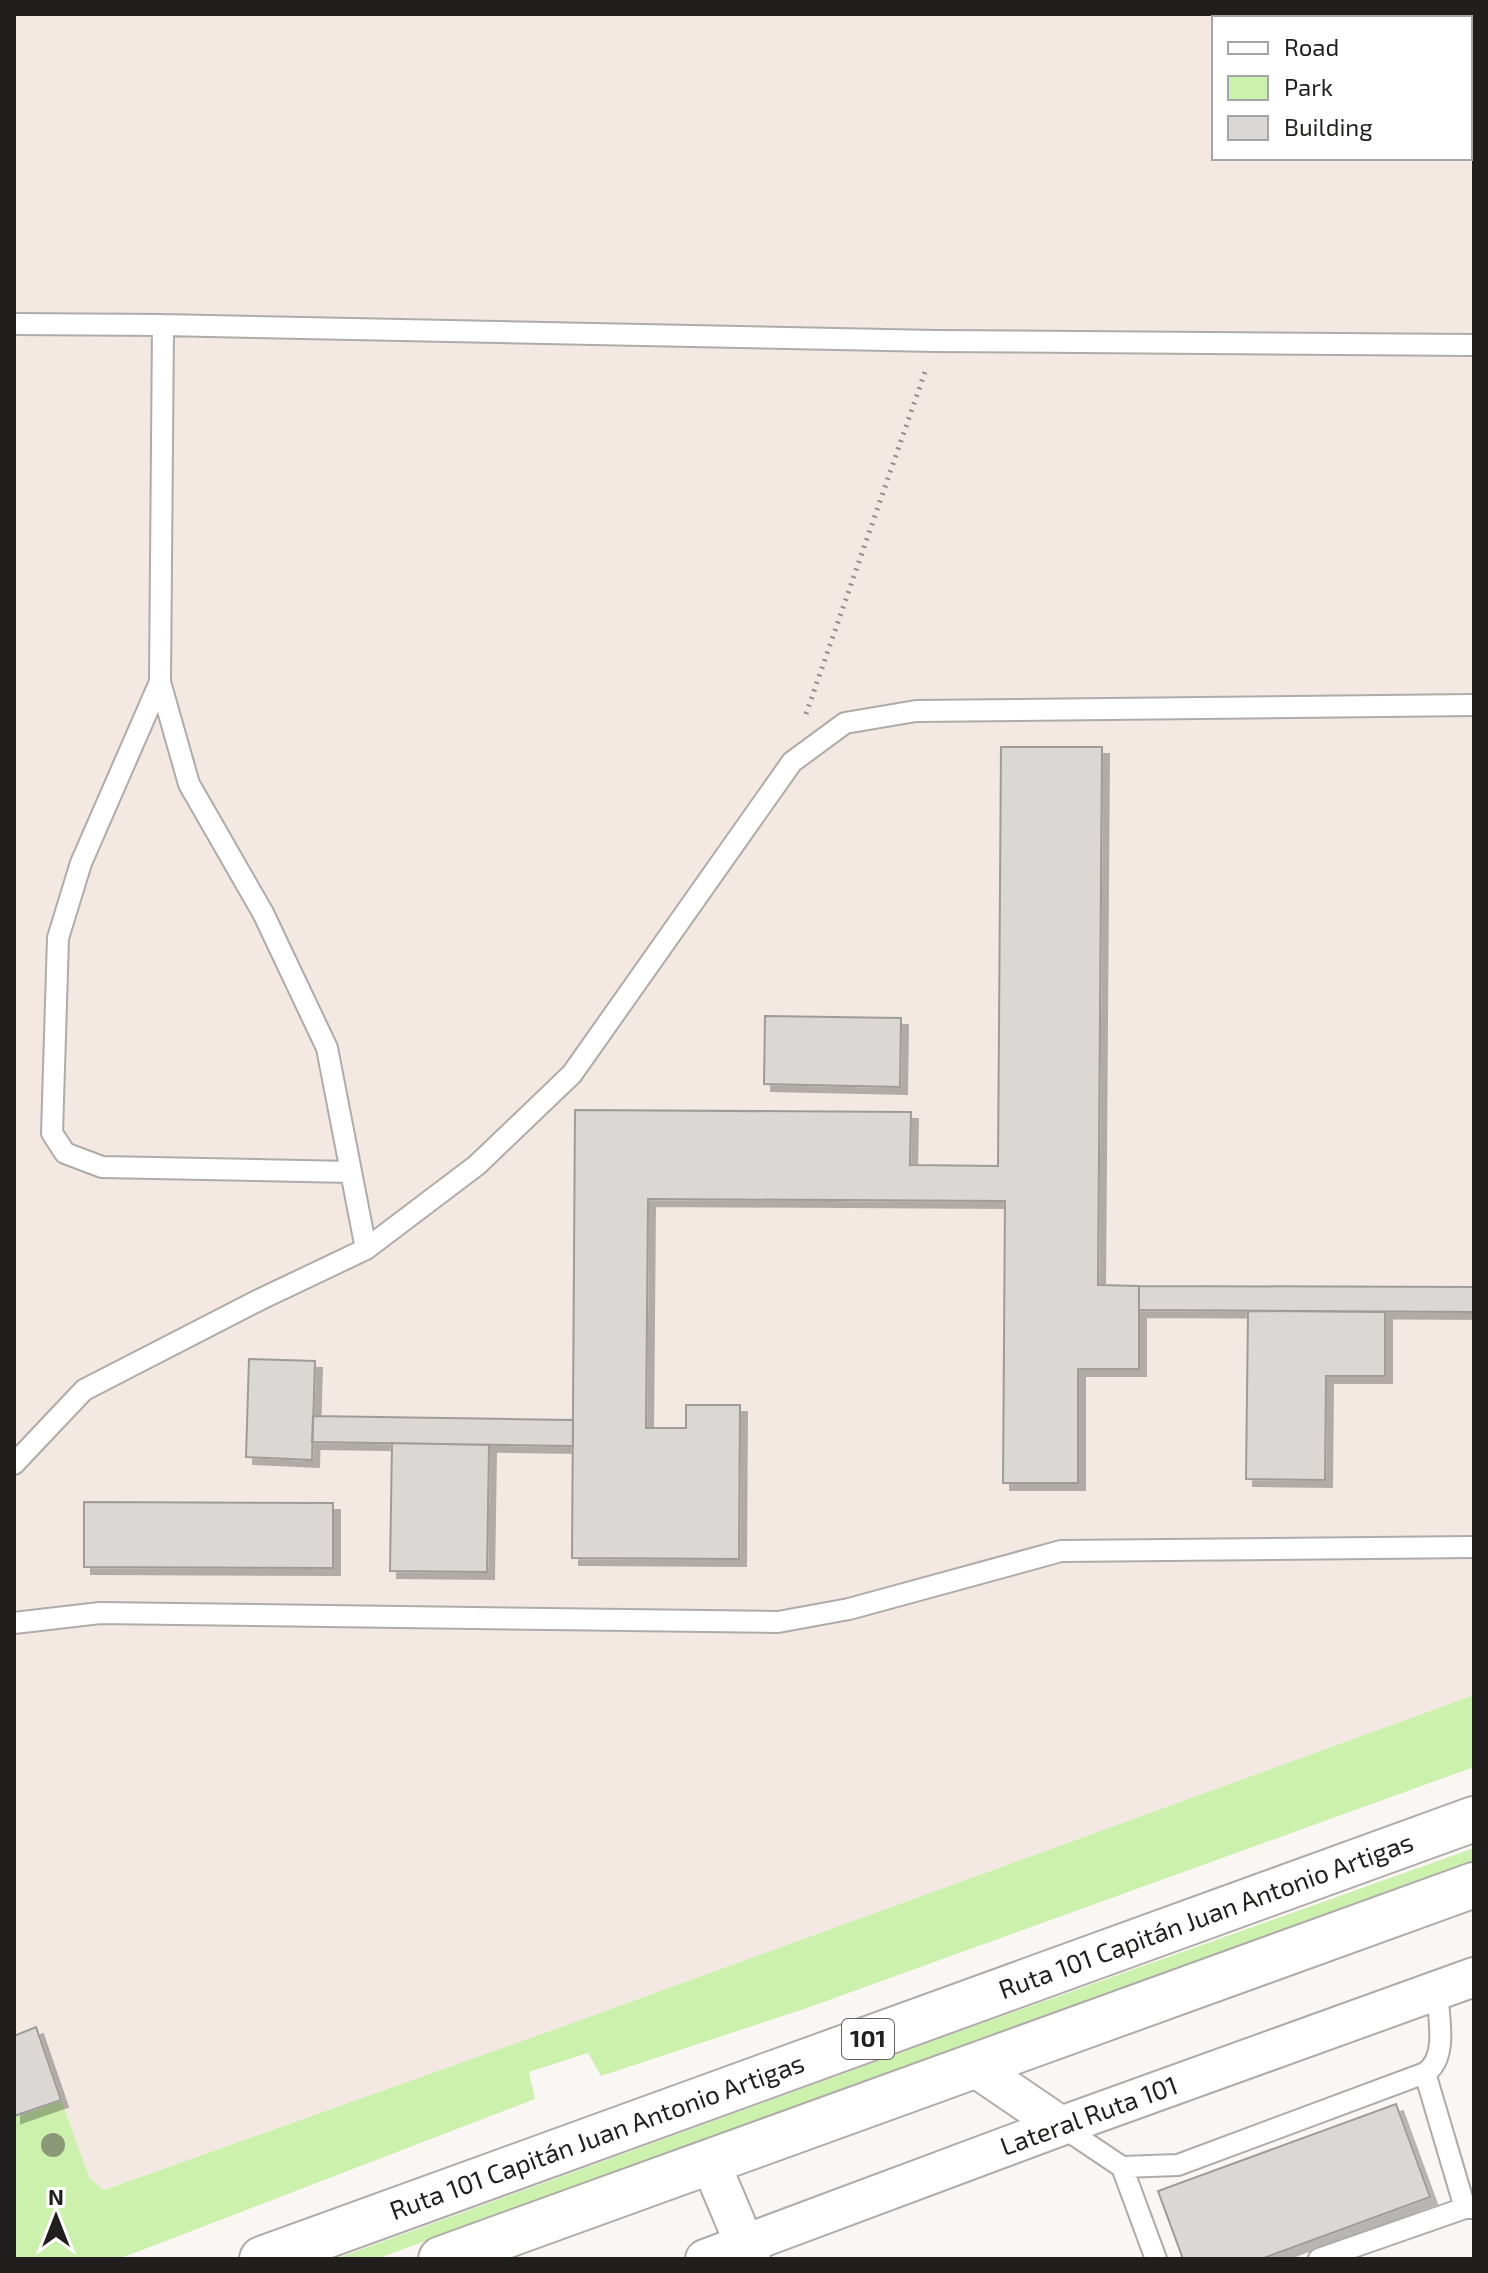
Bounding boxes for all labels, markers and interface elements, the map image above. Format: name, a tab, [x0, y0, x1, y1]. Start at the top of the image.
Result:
legend	[1212, 16, 1472, 160]
text: Road	[1284, 32, 1339, 61]
text: Park	[1284, 72, 1333, 101]
text: Building	[1284, 112, 1373, 141]
street label: Ruta 101 Capitán Juan Antonio Artigas	[994, 1825, 1417, 2004]
road number: 101	[842, 2019, 894, 2059]
street label: Ruta 101 Capitán Juan Antonio Artigas	[385, 2046, 808, 2225]
street label: Lateral Ruta 101	[996, 2068, 1181, 2161]
north arrow	[16, 2177, 96, 2257]
text: N	[48, 2183, 64, 2209]

